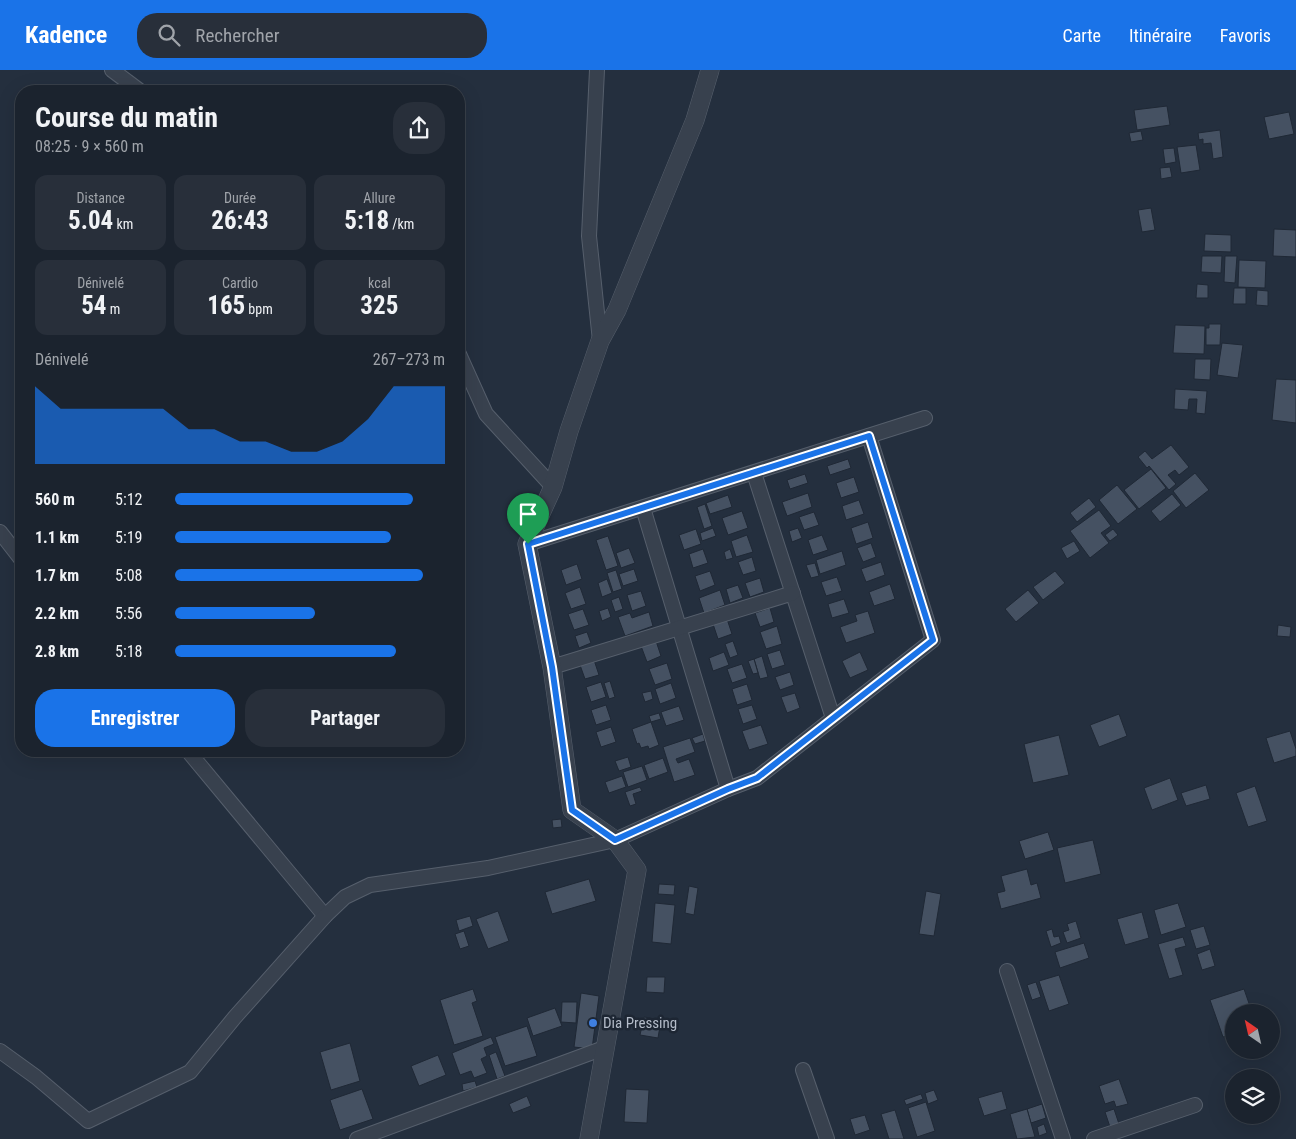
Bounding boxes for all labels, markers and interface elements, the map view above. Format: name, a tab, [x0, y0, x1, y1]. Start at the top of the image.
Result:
search box	[137, 13, 487, 58]
text: Kadence	[25, 21, 107, 49]
icon: search	[155, 21, 183, 49]
text: Rechercher	[195, 24, 279, 47]
text: Carte	[1062, 25, 1101, 46]
text: Itinéraire	[1129, 25, 1192, 46]
text: Favoris	[1220, 25, 1271, 46]
text: Course du matin	[35, 101, 218, 134]
button: share	[393, 102, 445, 154]
text: 08:25 · 9 × 560 m	[35, 137, 144, 156]
text: Distance	[77, 190, 125, 206]
text: Durée	[224, 190, 256, 206]
text: Allure	[363, 190, 395, 206]
text: 5.04	[68, 206, 113, 235]
text: 26:43	[211, 206, 269, 235]
text: 5:18	[344, 206, 389, 235]
text: km	[113, 216, 133, 232]
text: /km	[389, 216, 414, 232]
text: Dénivelé	[77, 275, 124, 291]
text: Cardio	[222, 275, 258, 291]
text: kcal	[368, 275, 391, 291]
text: 54	[81, 291, 106, 320]
text: 165	[207, 291, 245, 320]
text: 325	[360, 291, 398, 320]
text: m	[106, 301, 120, 317]
text: bpm	[245, 301, 273, 317]
text: Dénivelé	[35, 350, 88, 369]
text: 267–273 m	[373, 350, 445, 369]
text: 560 m	[35, 490, 75, 509]
text: 5:12	[115, 490, 142, 509]
pin	[507, 493, 549, 544]
icon: arrive	[514, 500, 542, 528]
text: 1.1 km	[35, 528, 79, 547]
text: 5:19	[115, 528, 142, 547]
text: 1.7 km	[35, 566, 79, 585]
text: 5:08	[115, 566, 142, 585]
text: 2.2 km	[35, 604, 79, 623]
text: 5:56	[115, 604, 142, 623]
text: 2.8 km	[35, 642, 79, 661]
text: 5:18	[115, 642, 142, 661]
button: Enregistrer	[35, 689, 235, 747]
button: Partager	[245, 689, 445, 747]
north arrow	[1225, 1004, 1280, 1059]
map controls	[1225, 1004, 1280, 1124]
place label: Dia Pressing	[603, 1014, 677, 1032]
marker: Dia Pressing	[587, 1017, 599, 1029]
button: layers	[1225, 1069, 1280, 1124]

